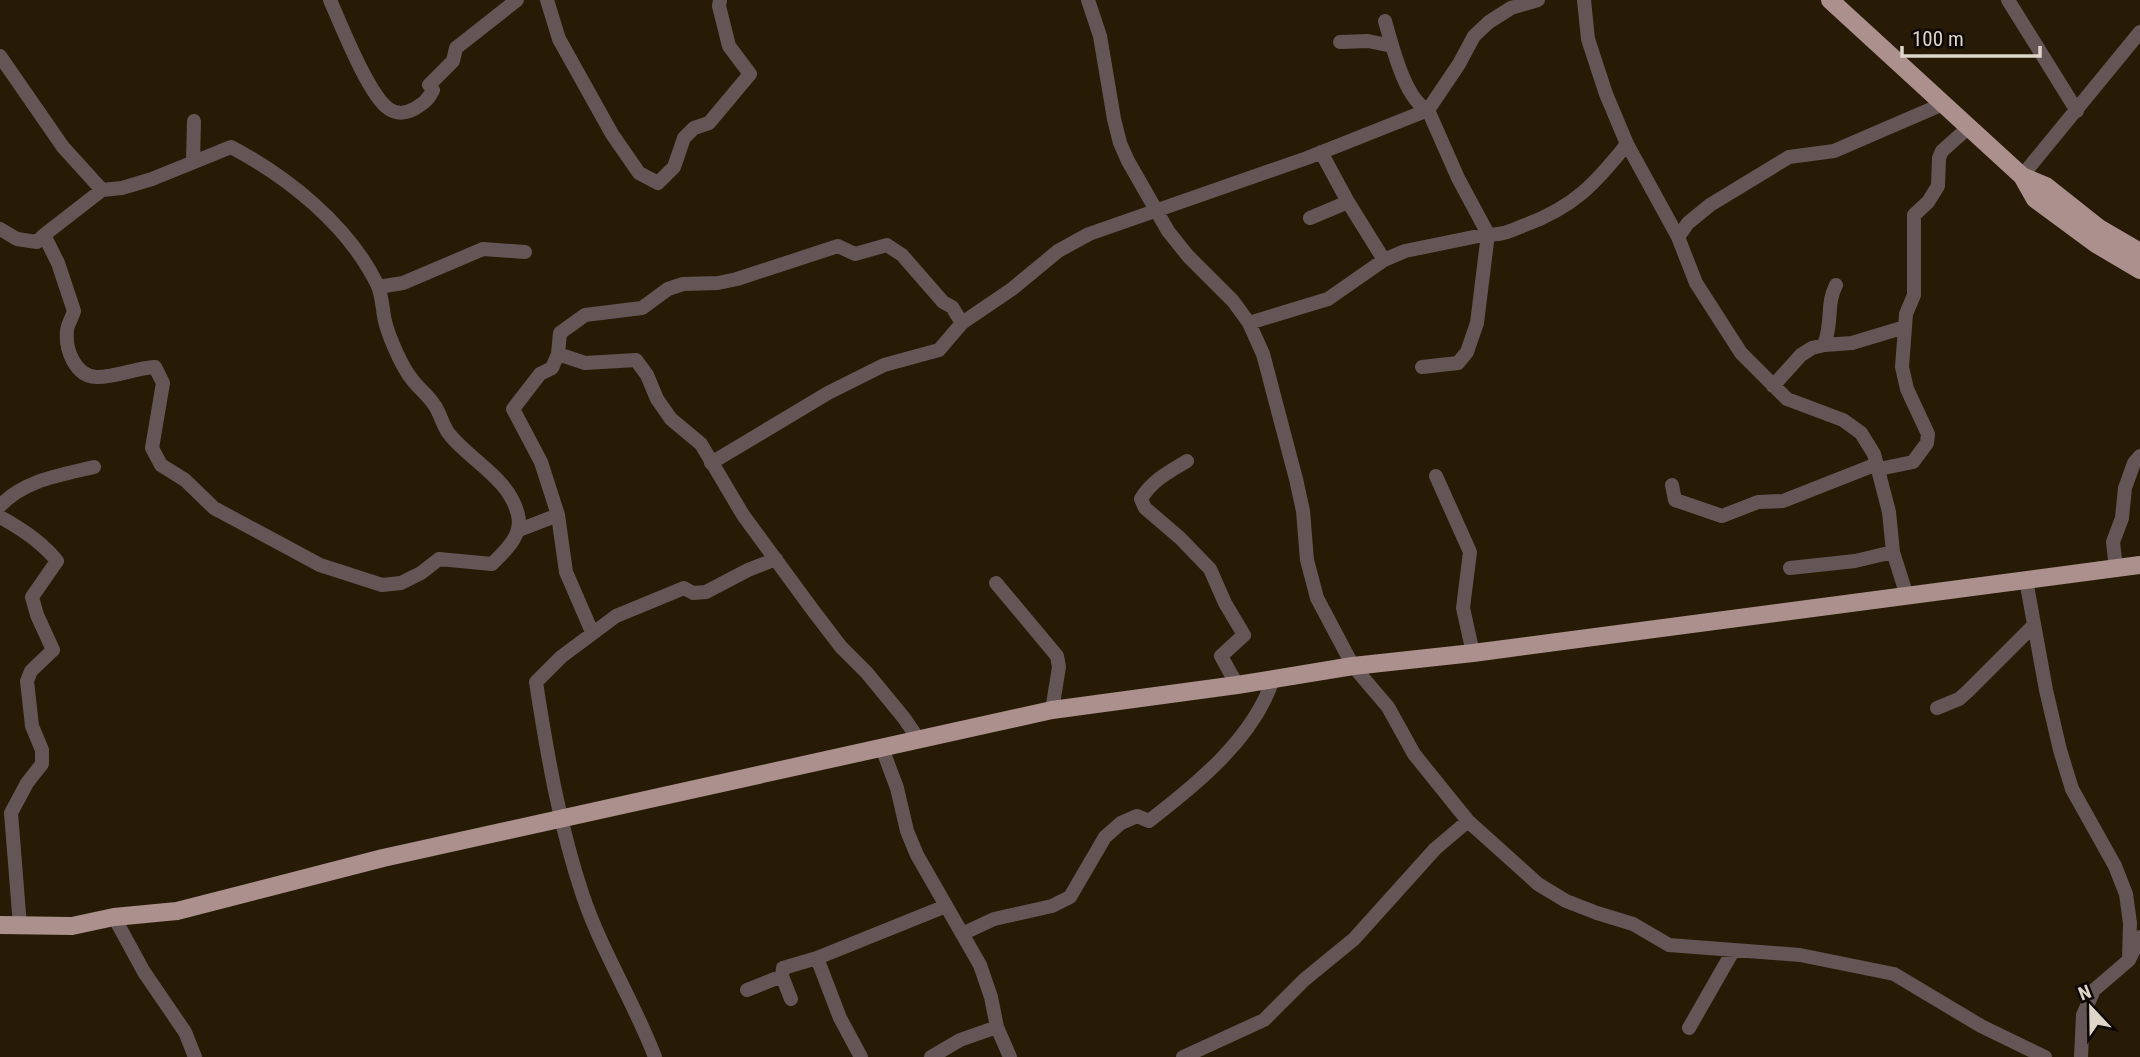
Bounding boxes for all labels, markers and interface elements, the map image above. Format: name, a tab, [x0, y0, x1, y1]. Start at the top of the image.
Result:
scale bar	[1902, 14, 2040, 58]
text: 100 m	[1912, 27, 1964, 51]
north arrow	[2056, 973, 2126, 1043]
text: N	[2075, 980, 2095, 1006]

